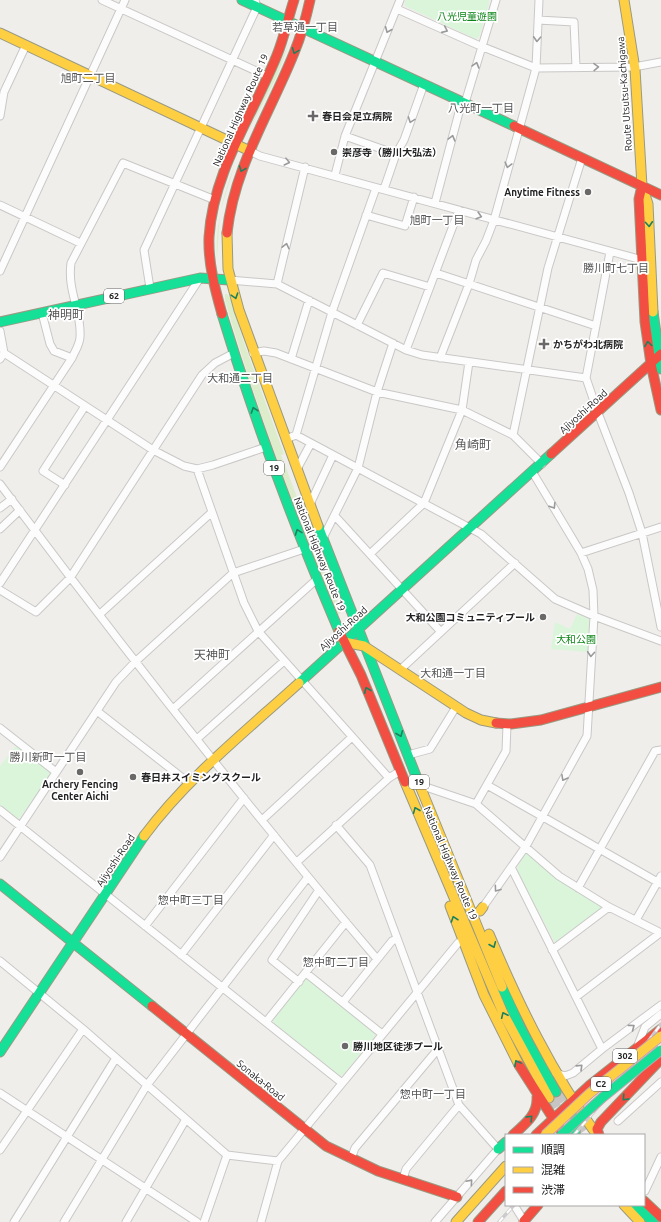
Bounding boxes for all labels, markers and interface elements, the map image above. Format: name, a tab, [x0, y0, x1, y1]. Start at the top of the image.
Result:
park label: 八光児童遊園	[437, 11, 497, 22]
district label: 若草通一丁目	[272, 21, 338, 33]
one-way arrow	[441, 25, 449, 33]
one-way arrow	[384, 27, 392, 34]
one-way arrow	[533, 36, 542, 42]
street label: Route Utsutsu-Kachigawa	[615, 36, 634, 152]
one-way arrow	[292, 47, 300, 54]
street label: National Highway Route 19	[211, 52, 270, 168]
one-way arrow	[471, 62, 480, 69]
one-way arrow	[593, 63, 599, 71]
district label: 旭町二丁目	[61, 72, 116, 84]
district label: 八光町一丁目	[448, 102, 514, 114]
marker: 春日会足立病院	[307, 110, 319, 122]
place label: 春日会足立病院	[322, 111, 392, 122]
one-way arrow	[408, 117, 416, 124]
one-way arrow	[447, 135, 456, 142]
marker: 崇彦寺（勝川大弘法）	[329, 147, 339, 157]
place label: 崇彦寺（勝川大弘法）	[342, 147, 442, 158]
one-way arrow	[283, 158, 290, 166]
one-way arrow	[505, 162, 513, 168]
one-way arrow	[238, 166, 247, 173]
place label: Anytime Fitness	[504, 187, 580, 198]
marker: Anytime Fitness	[583, 187, 593, 197]
one-way arrow	[476, 211, 483, 220]
district label: 旭町一丁目	[410, 214, 465, 226]
one-way arrow	[645, 221, 654, 227]
one-way arrow	[282, 243, 290, 250]
district label: 勝川町七丁目	[583, 262, 649, 274]
road number: 62	[104, 289, 124, 303]
one-way arrow	[230, 293, 239, 300]
district label: 神明町	[48, 308, 84, 321]
marker: かちがわ北病院	[538, 338, 550, 350]
place label: かちがわ北病院	[553, 339, 623, 350]
one-way arrow	[644, 341, 653, 347]
district label: 大和通二丁目	[207, 372, 273, 384]
street label: Ajiyoshi-Road	[557, 387, 610, 436]
one-way arrow	[250, 407, 259, 414]
district label: 角崎町	[455, 438, 491, 451]
road number: 19	[264, 461, 284, 475]
street label: National Highway Route 19	[292, 496, 347, 613]
one-way arrow	[549, 502, 556, 509]
one-way arrow	[295, 529, 303, 536]
street label: Ajiyoshi-Road	[317, 604, 370, 653]
place label: 大和公園コミュニティプール	[406, 612, 535, 623]
marker: 大和公園コミュニティプール	[538, 612, 548, 622]
park label: 大和公園	[556, 634, 596, 645]
district label: 天神町	[194, 648, 230, 661]
one-way arrow	[587, 651, 596, 657]
district label: 大和通一丁目	[420, 667, 486, 679]
one-way arrow	[364, 686, 372, 694]
one-way arrow	[395, 731, 403, 738]
district label: 勝川新町一丁目	[10, 751, 87, 763]
marker: Archery Fencing Center Aichi	[75, 767, 85, 777]
marker: 春日井スイミングスクール	[128, 772, 138, 782]
place label: 春日井スイミングスクール	[141, 772, 261, 783]
one-way arrow	[561, 774, 569, 781]
road number: 19	[409, 775, 429, 789]
place label: Archery Fencing Center Aichi	[42, 779, 118, 802]
street label: National Highway Route 19	[422, 805, 479, 921]
one-way arrow	[413, 807, 421, 814]
street label: Ajiyoshi-Road	[94, 832, 137, 888]
one-way arrow	[494, 885, 501, 892]
district label: 惣中町三丁目	[158, 894, 224, 906]
one-way arrow	[451, 915, 459, 922]
one-way arrow	[489, 941, 497, 948]
district label: 惣中町二丁目	[303, 956, 369, 968]
one-way arrow	[501, 1011, 509, 1019]
one-way arrow	[627, 1024, 634, 1031]
marker: 勝川地区徒渉プール	[340, 1041, 350, 1051]
place label: 勝川地区徒渉プール	[353, 1041, 443, 1052]
road number: 302	[613, 1049, 637, 1063]
street label: Sonaka-Road	[235, 1058, 287, 1103]
one-way arrow	[515, 1060, 522, 1068]
one-way arrow	[575, 1064, 583, 1072]
road number: C2	[591, 1077, 611, 1091]
district label: 惣中町一丁目	[400, 1088, 466, 1100]
one-way arrow	[623, 1093, 630, 1101]
one-way arrow	[525, 1115, 533, 1123]
legend	[505, 1134, 645, 1206]
text: 順調	[541, 1143, 565, 1156]
text: 混雑	[541, 1163, 565, 1176]
one-way arrow	[465, 1179, 473, 1187]
text: 渋滞	[541, 1183, 565, 1196]

